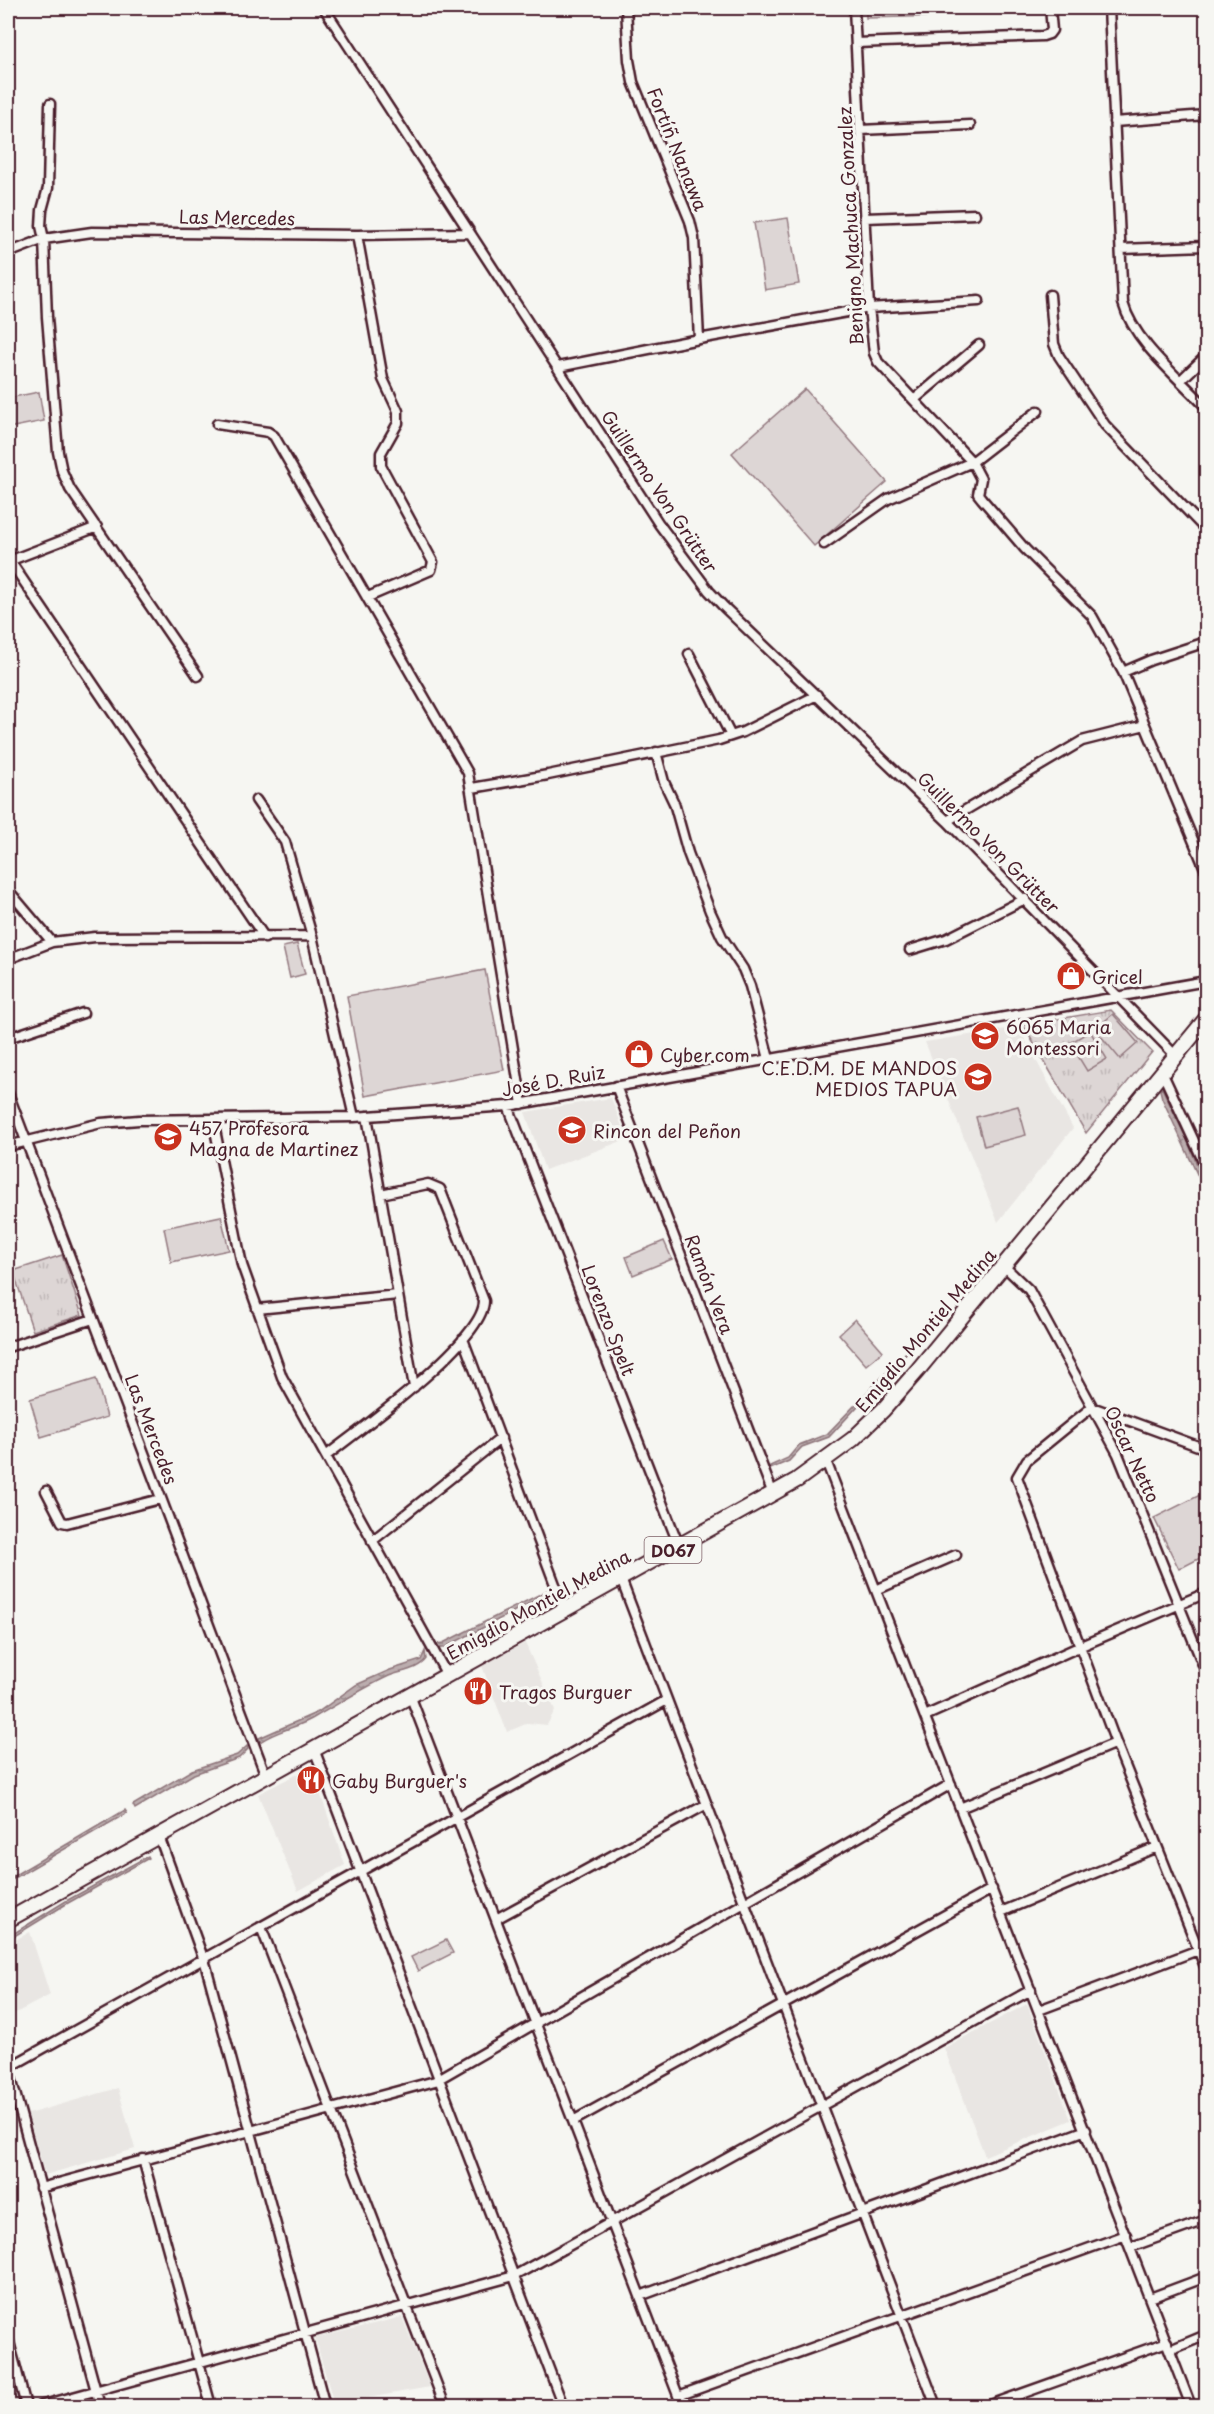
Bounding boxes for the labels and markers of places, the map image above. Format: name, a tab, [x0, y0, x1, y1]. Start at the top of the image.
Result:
shop icon: Gricel	[1055, 960, 1087, 992]
place label: Gricel	[1092, 963, 1143, 990]
place label: 6065 Maria Montessori	[1006, 1013, 1112, 1061]
school or university icon: 6065 Maria Montessori	[969, 1020, 1001, 1052]
shop icon: Cyber.com	[623, 1038, 655, 1070]
place label: Cyber.com	[660, 1041, 750, 1068]
place label: C.E.D.M. DE MANDOS MEDIOS TAPUA	[761, 1054, 957, 1102]
school or university icon: C.E.D.M. DE MANDOS MEDIOS TAPUA	[962, 1061, 994, 1093]
place label: 457 Profesora Magna de Martinez	[189, 1114, 359, 1162]
school or university icon: Rincon del Peñon	[556, 1114, 588, 1146]
place label: Rincon del Peñon	[593, 1117, 741, 1144]
school or university icon: 457 Profesora Magna de Martinez	[152, 1121, 184, 1153]
restaurant icon: Tragos Burguer	[462, 1675, 494, 1707]
place label: Tragos Burguer	[499, 1678, 633, 1705]
restaurant icon: Gaby Burguer's	[295, 1764, 327, 1796]
place label: Gaby Burguer's	[332, 1767, 467, 1794]

